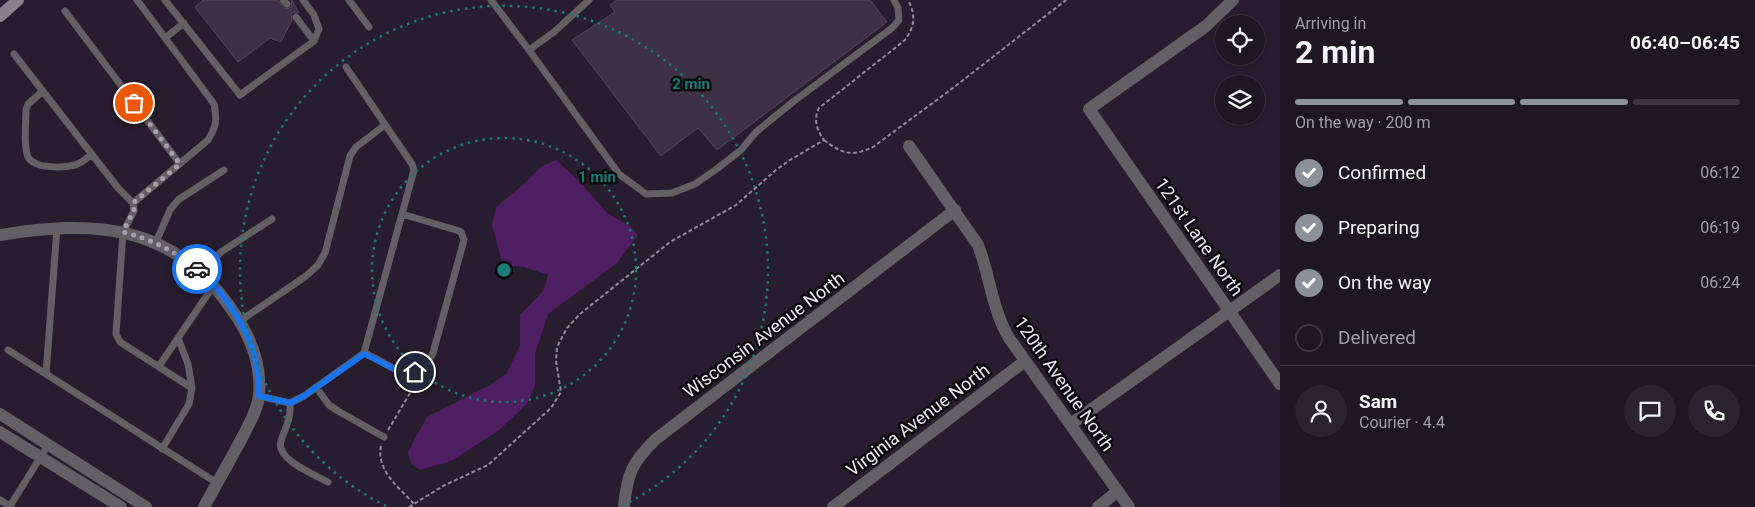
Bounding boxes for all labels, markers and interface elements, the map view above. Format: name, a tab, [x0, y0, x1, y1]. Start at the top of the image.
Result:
text: Arriving in	[1295, 14, 1366, 33]
map controls	[1215, 15, 1265, 125]
button: locate	[1215, 15, 1265, 65]
text: 06:40–06:45	[1630, 31, 1740, 54]
text: 2 min	[1295, 33, 1375, 71]
text: 2 min	[672, 75, 710, 93]
button: layers	[1215, 75, 1265, 125]
pin	[113, 82, 155, 124]
icon: bag	[120, 89, 148, 117]
text: On the way · 200 m	[1295, 113, 1431, 132]
icon: check	[1295, 159, 1323, 187]
text: Confirmed	[1338, 161, 1426, 184]
text: 06:12	[1700, 163, 1740, 182]
text: 1 min	[578, 168, 616, 186]
street label: 121st Lane North	[1151, 174, 1248, 300]
icon: check	[1295, 214, 1323, 242]
text: Preparing	[1338, 216, 1420, 239]
text: 06:19	[1700, 218, 1740, 237]
courier	[172, 244, 222, 294]
icon: car	[183, 255, 211, 283]
centre of rings	[495, 261, 513, 279]
street label: Wisconsin Avenue North	[679, 267, 848, 402]
icon: check	[1295, 269, 1323, 297]
text: On the way	[1338, 271, 1431, 294]
text: 06:24	[1700, 273, 1740, 292]
street label: 120th Avenue North	[1010, 312, 1119, 455]
text: Delivered	[1338, 326, 1416, 349]
pin	[394, 351, 436, 393]
icon: home	[401, 358, 429, 386]
street label: Virginia Avenue North	[842, 359, 993, 480]
button: person	[1295, 385, 1347, 437]
button: chat	[1624, 385, 1676, 437]
button: phone	[1688, 385, 1740, 437]
text: Sam	[1359, 390, 1397, 413]
text: Courier · 4.4	[1359, 413, 1445, 432]

